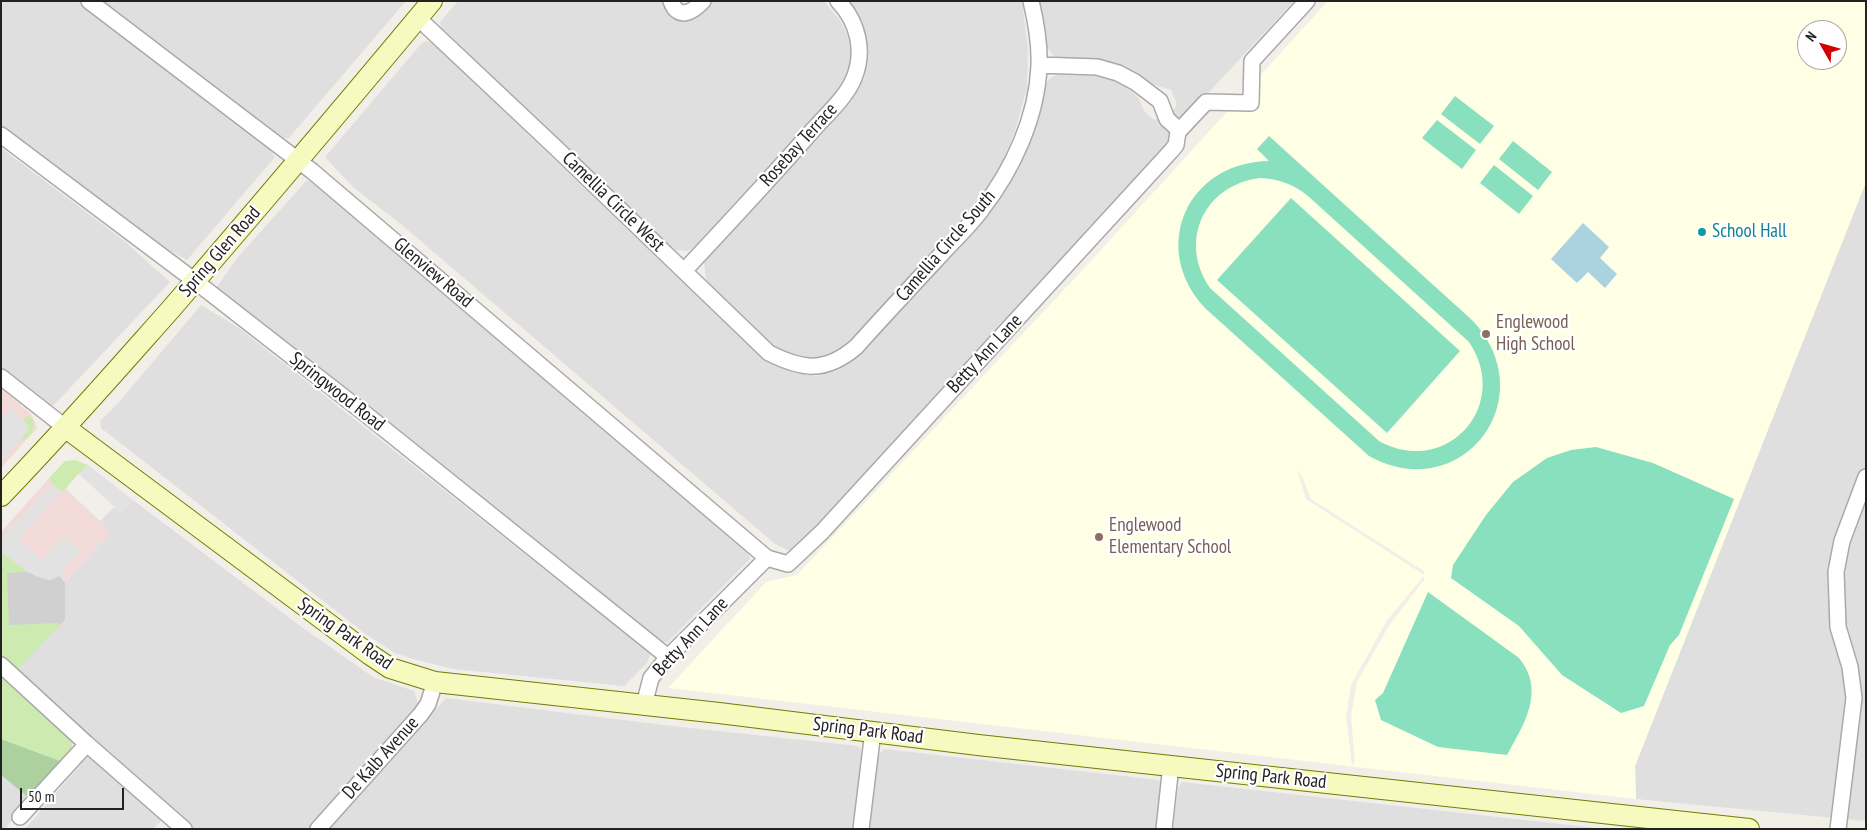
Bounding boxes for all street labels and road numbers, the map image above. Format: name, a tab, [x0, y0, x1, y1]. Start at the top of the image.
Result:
street label: Rosebay Terrace	[756, 99, 842, 191]
street label: Camellia Circle West	[557, 147, 669, 257]
street label: Camellia Circle South	[891, 186, 1001, 306]
street label: Spring Glen Road	[174, 202, 266, 302]
street label: Glenview Road	[389, 233, 477, 313]
street label: Betty Ann Lane	[943, 310, 1027, 398]
street label: Springwood Road	[285, 348, 389, 436]
street label: Spring Park Road	[293, 593, 397, 675]
street label: Betty Ann Lane	[649, 593, 733, 681]
street label: De Kalb Avenue	[338, 712, 424, 804]
street label: Spring Park Road	[812, 713, 924, 749]
street label: Spring Park Road	[1215, 760, 1327, 794]

